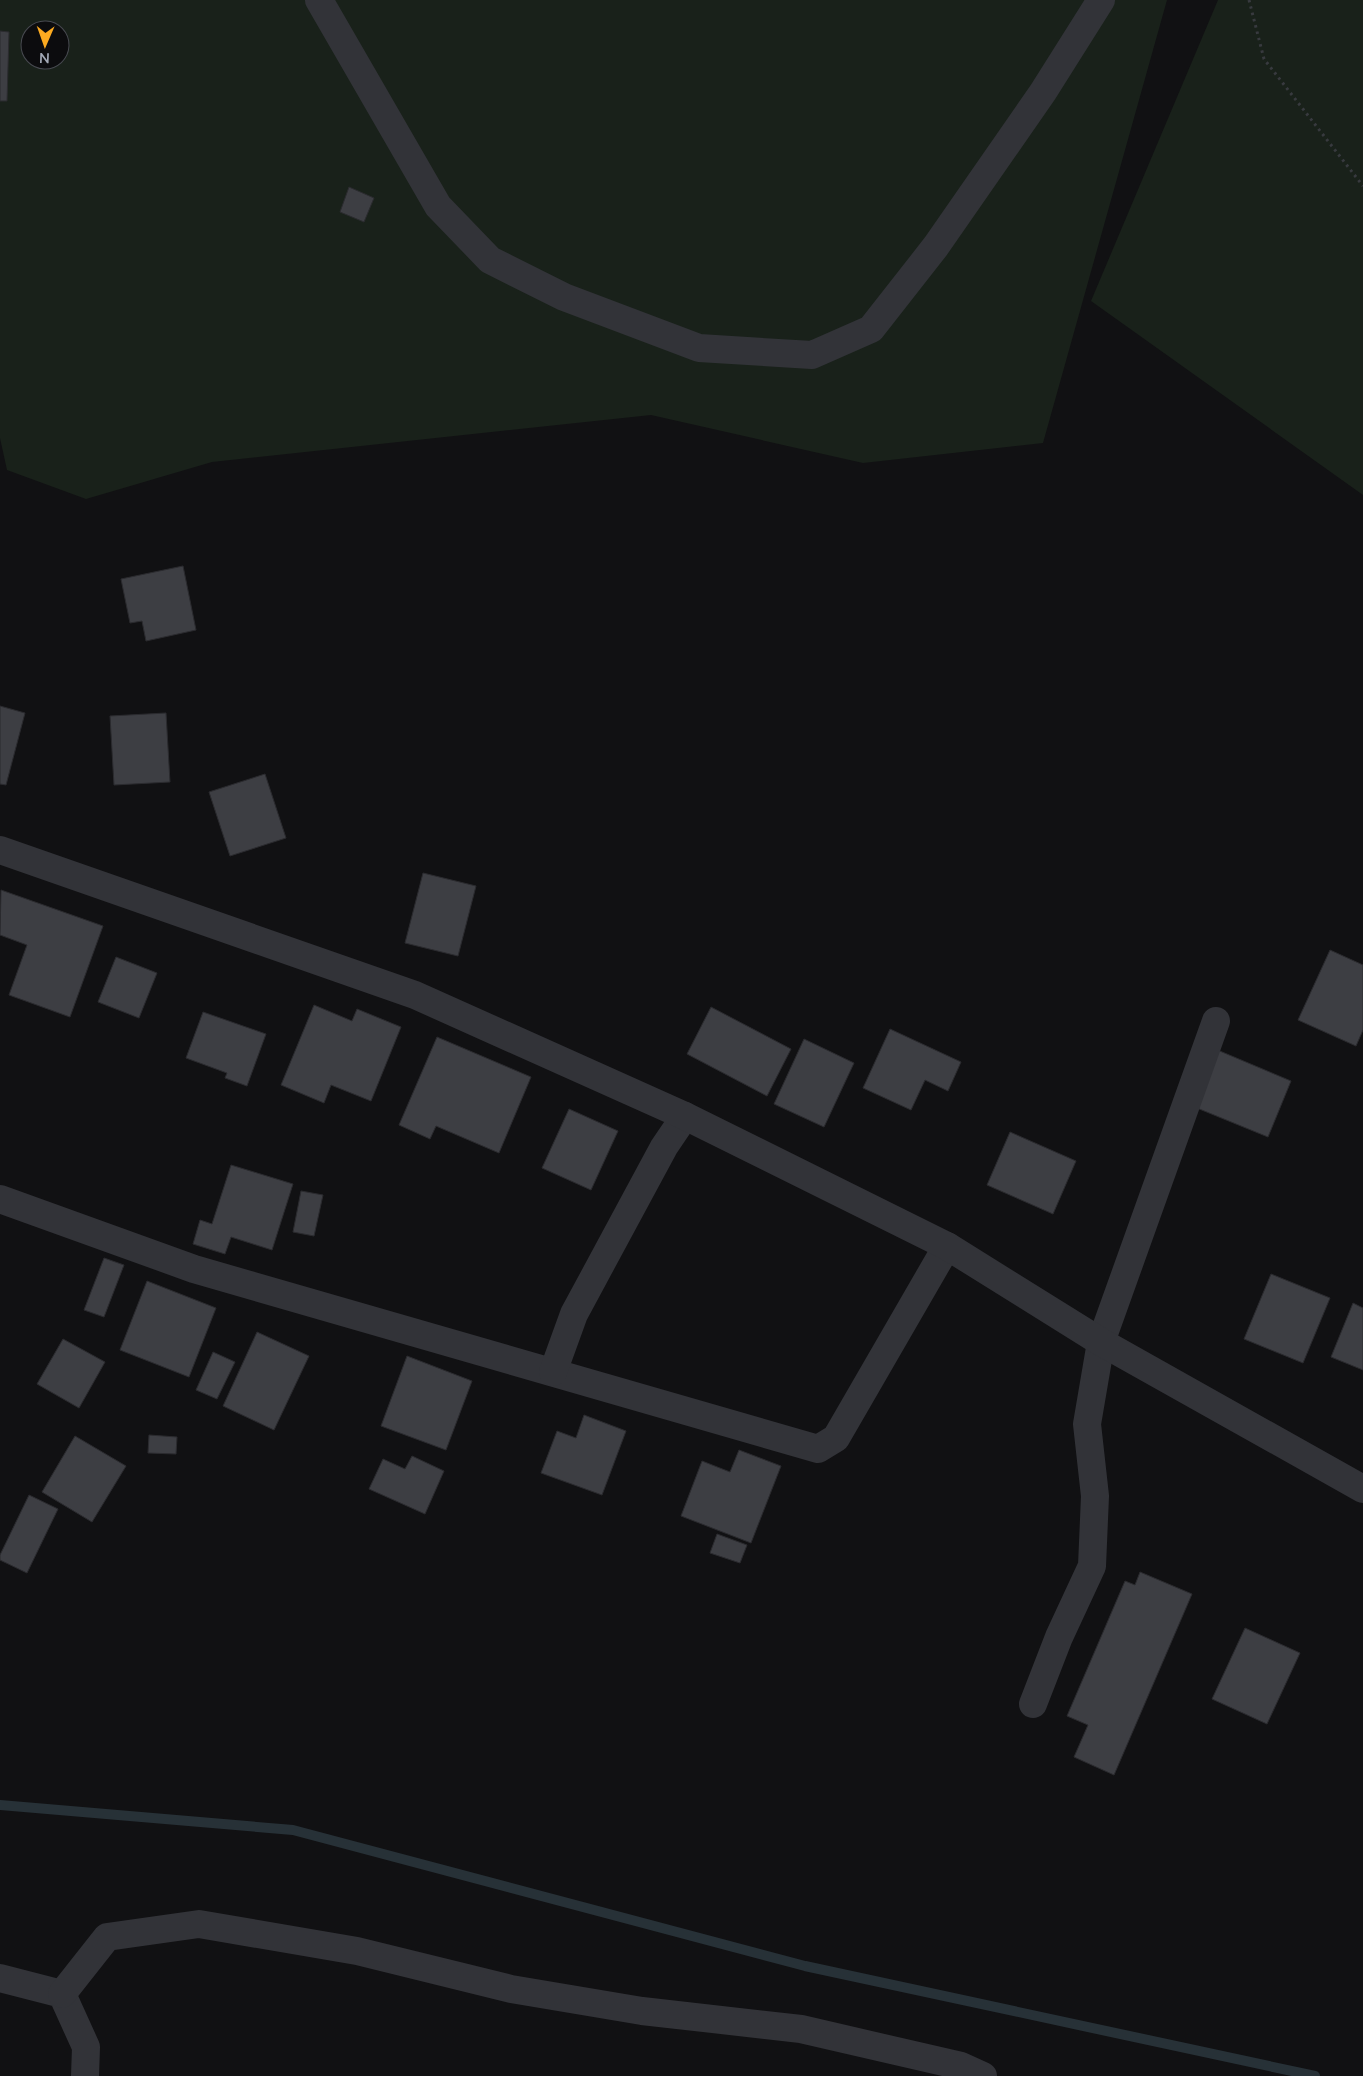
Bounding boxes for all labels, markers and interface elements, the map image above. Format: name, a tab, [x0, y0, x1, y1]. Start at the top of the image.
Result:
north arrow	[20, 20, 70, 70]
text: N	[39, 50, 50, 67]

